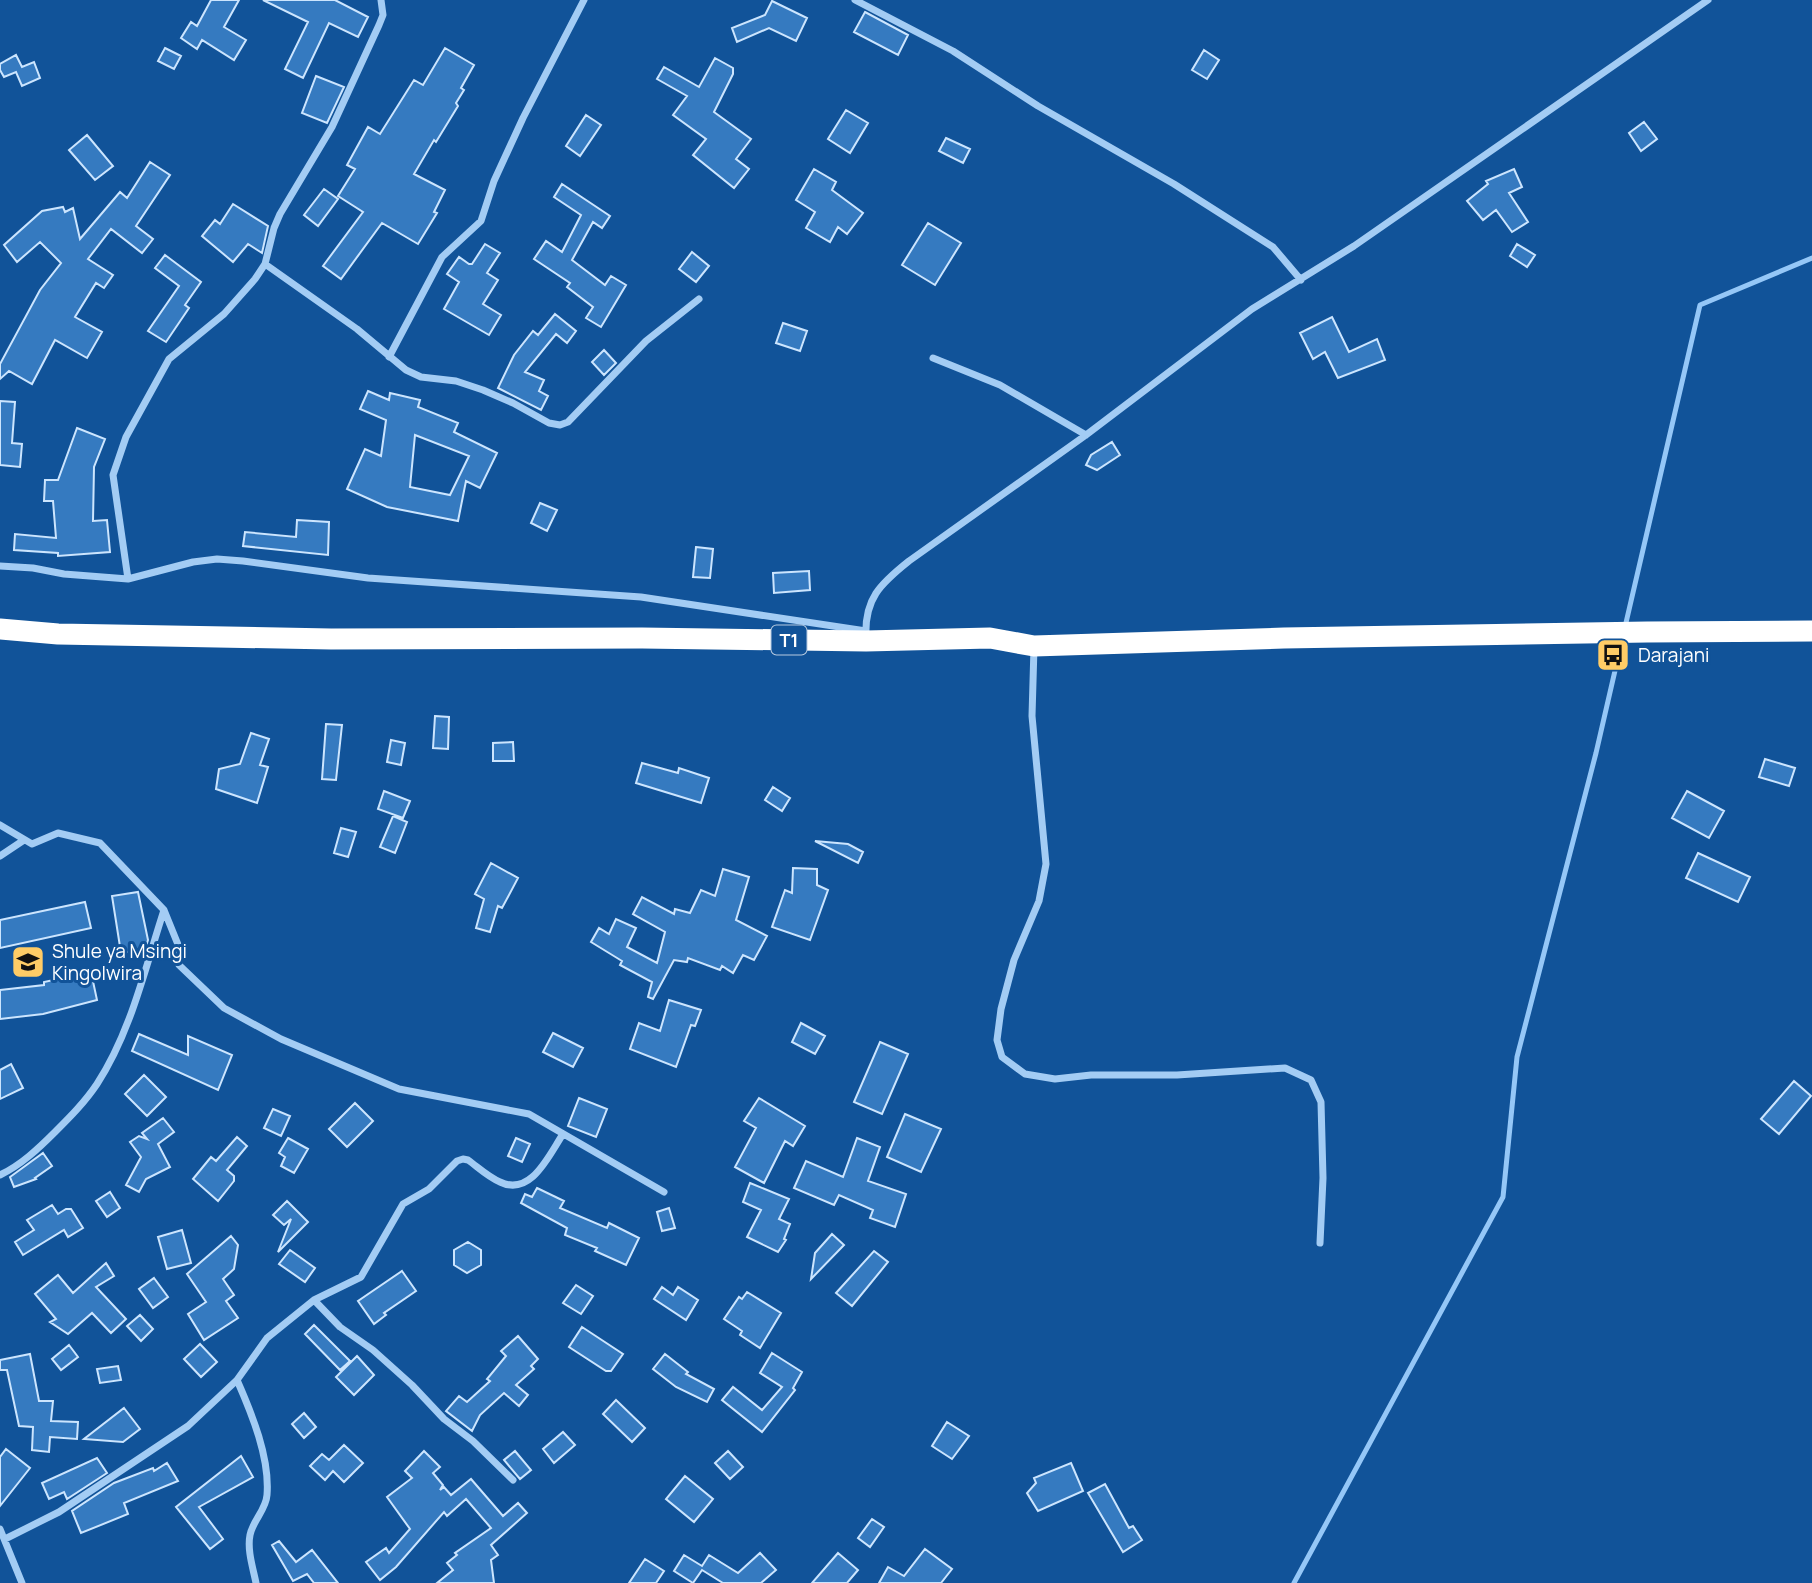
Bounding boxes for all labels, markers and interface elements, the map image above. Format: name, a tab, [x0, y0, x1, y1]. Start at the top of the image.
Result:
road number: T1	[772, 626, 806, 654]
bus stop icon: Darajani	[1594, 636, 1632, 674]
place label: Darajani	[1638, 642, 1709, 668]
place label: Shule ya Msingi Kingolwira	[52, 938, 187, 986]
school or university icon: Shule ya Msingi Kingolwira	[9, 943, 47, 981]

